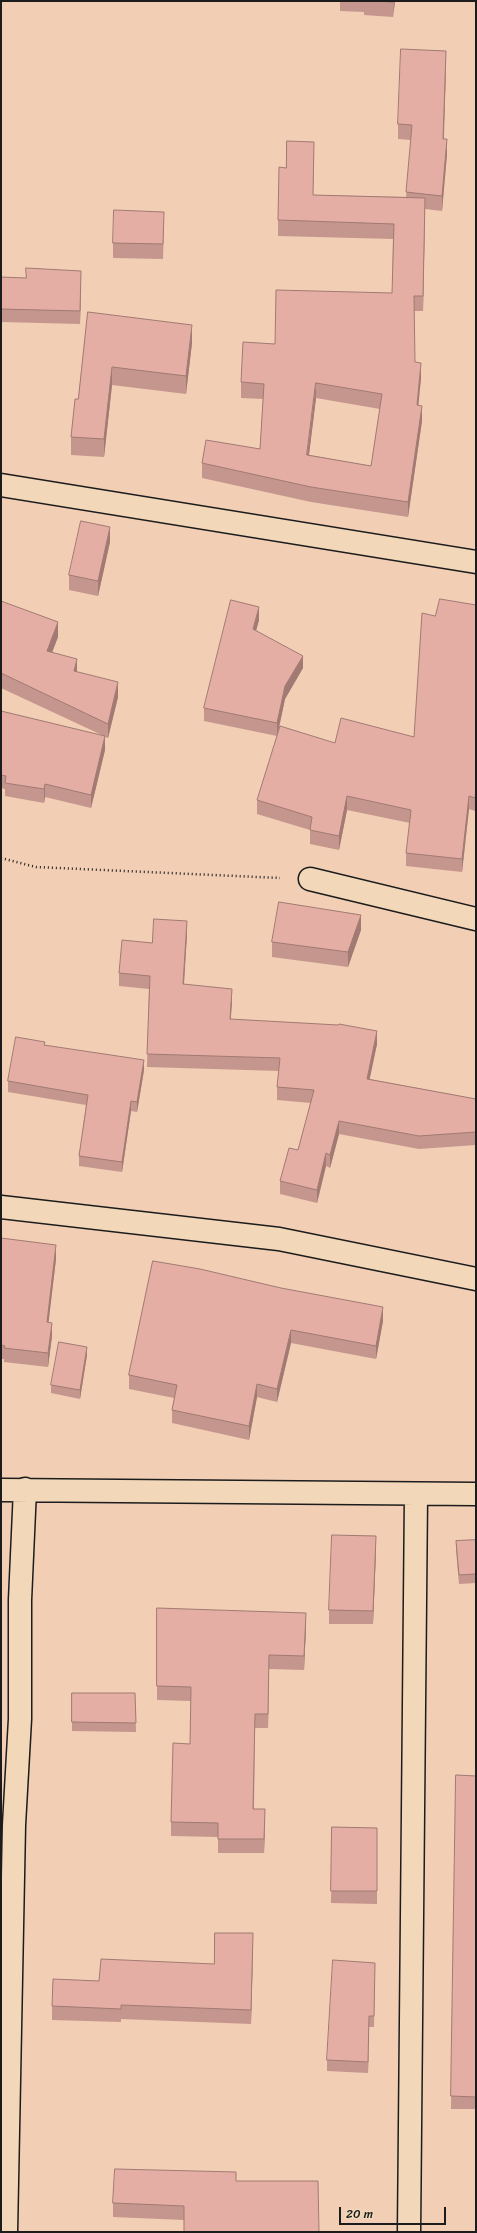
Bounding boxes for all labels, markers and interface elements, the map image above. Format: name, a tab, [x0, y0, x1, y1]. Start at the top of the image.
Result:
scale bar	[341, 2199, 448, 2225]
text: 20 m	[346, 2203, 373, 2225]

